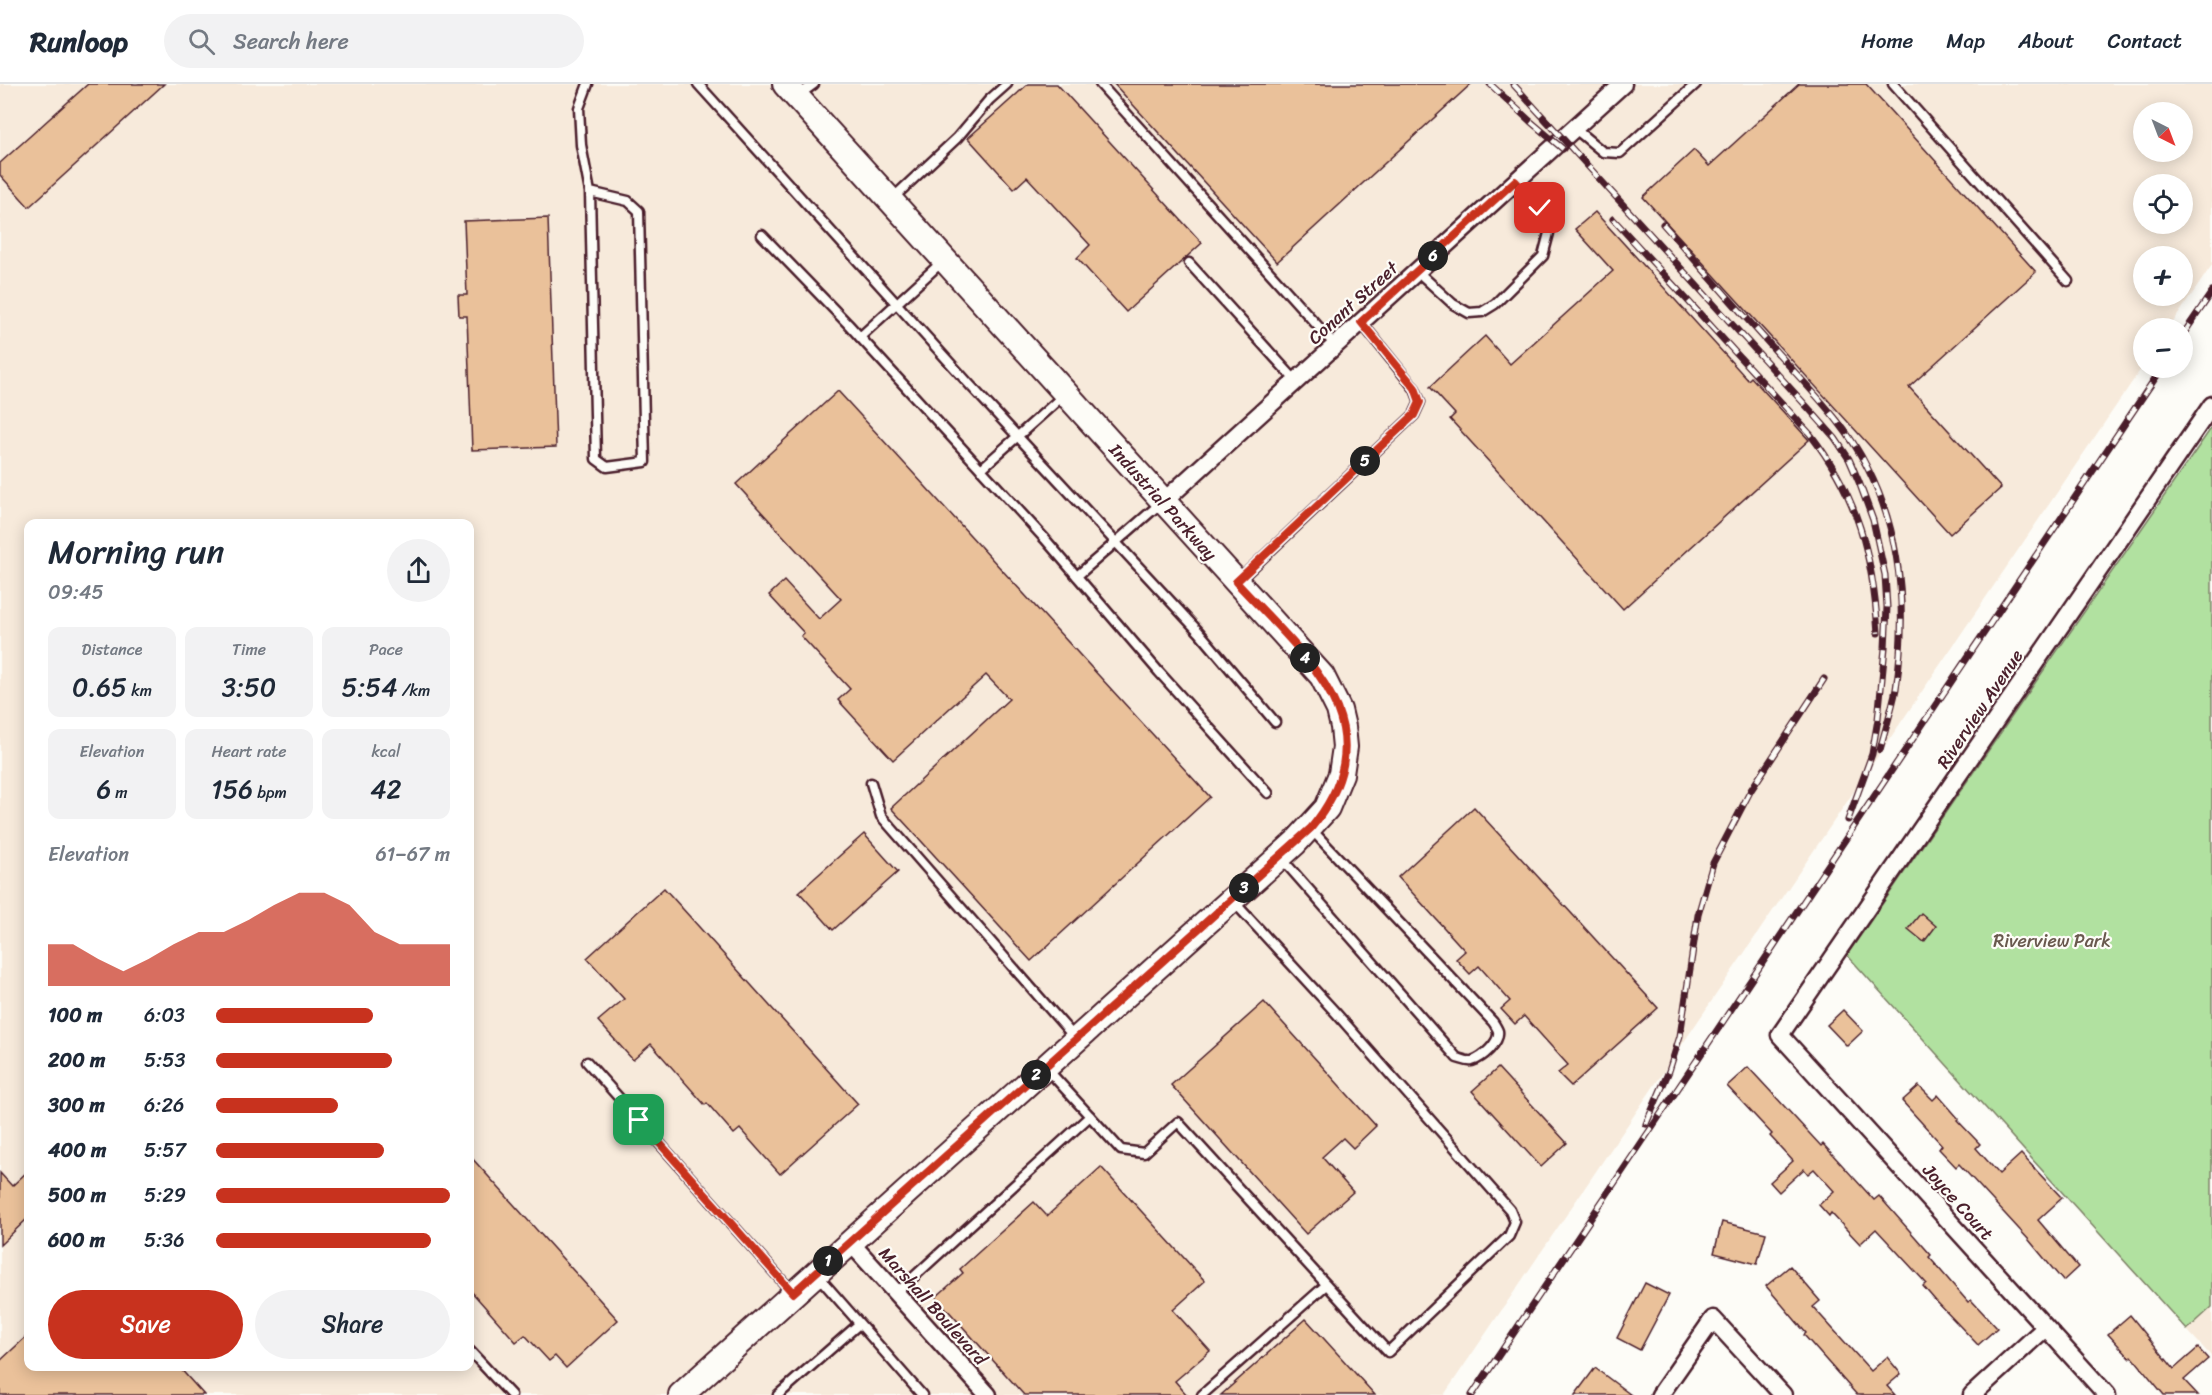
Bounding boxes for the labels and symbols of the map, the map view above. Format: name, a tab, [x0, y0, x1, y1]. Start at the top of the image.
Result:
north arrow	[2133, 102, 2193, 162]
pin	[1514, 182, 1565, 233]
pin: 6	[1418, 241, 1448, 271]
street label: Conant Street	[1300, 253, 1406, 353]
street label: Industrial Parkway	[1100, 435, 1226, 569]
pin: 5	[1350, 446, 1380, 476]
pin: 4	[1290, 643, 1320, 673]
street label: Riverview Avenue	[1928, 643, 2032, 775]
pin: 3	[1229, 873, 1259, 903]
park label: Riverview Park	[1993, 925, 2111, 957]
pin: 2	[1021, 1060, 1051, 1090]
pin	[613, 1094, 664, 1145]
street label: Joyce Court	[1914, 1155, 2002, 1248]
street label: Marshall Boulevard	[870, 1239, 997, 1374]
pin: 1	[813, 1246, 843, 1276]

